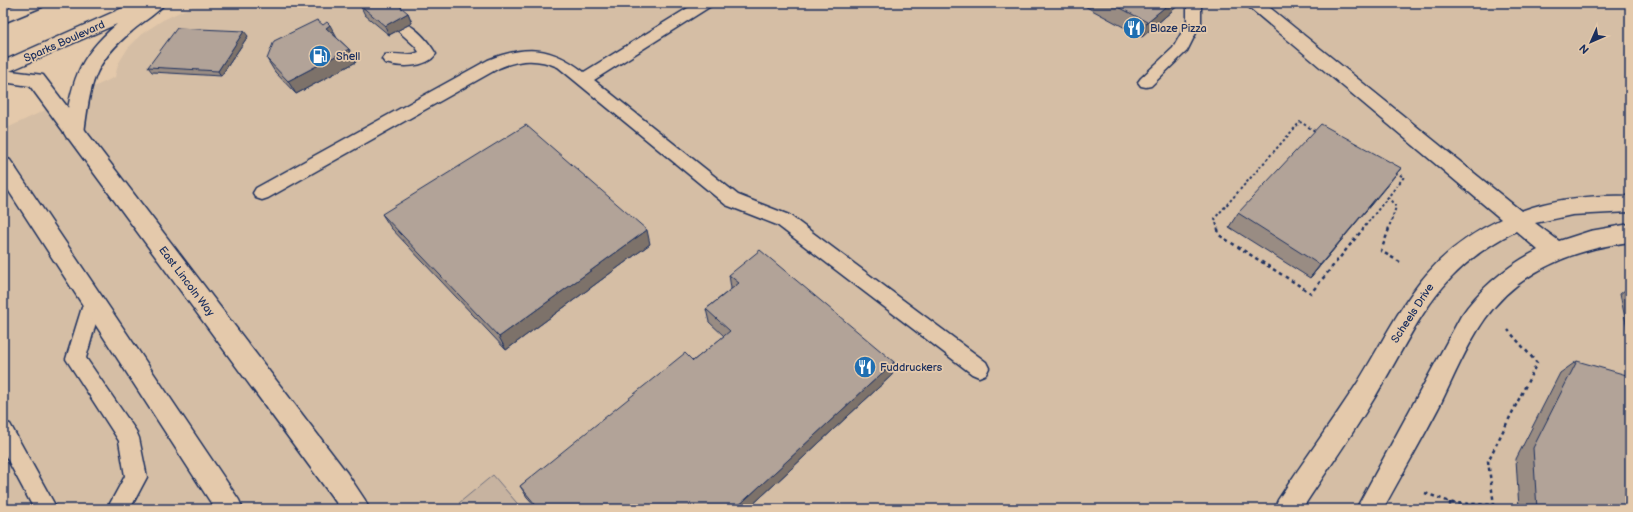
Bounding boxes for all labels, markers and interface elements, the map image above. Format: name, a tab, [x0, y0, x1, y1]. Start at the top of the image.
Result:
restaurant icon: Blaze Pizza	[1121, 15, 1147, 41]
street label: Sparks Boulevard	[22, 18, 107, 65]
place label: Blaze Pizza	[1150, 22, 1207, 35]
north arrow	[1571, 22, 1611, 62]
text: N	[1577, 41, 1592, 56]
fuel station icon: Shell	[307, 43, 333, 69]
place label: Shell	[336, 50, 360, 63]
street label: East Lincoln Way	[156, 244, 217, 319]
street label: Scheels Drive	[1388, 281, 1437, 345]
restaurant icon: Fuddruckers	[852, 354, 878, 380]
place label: Fuddruckers	[880, 361, 943, 374]

